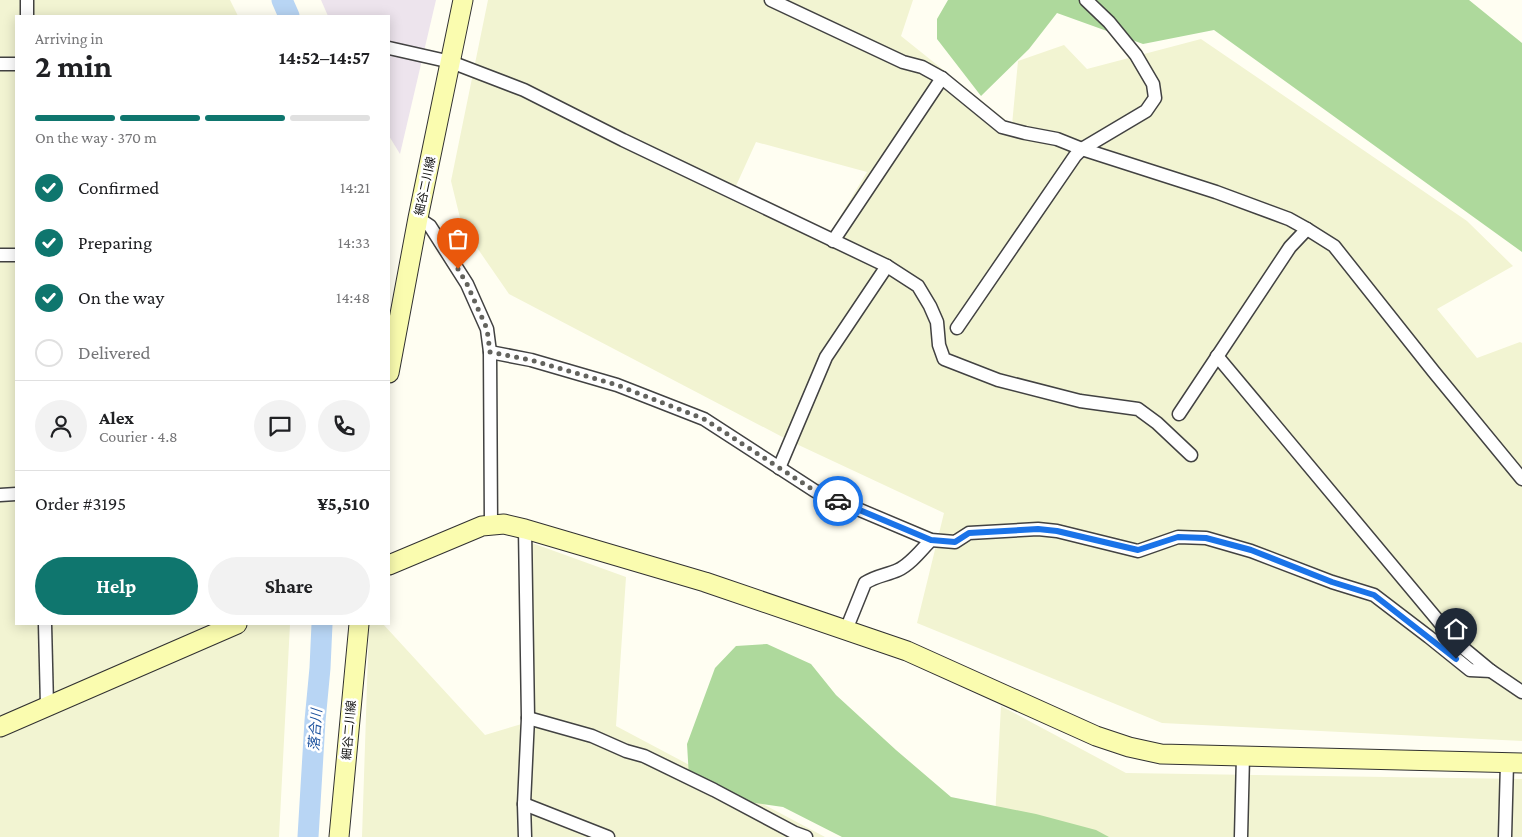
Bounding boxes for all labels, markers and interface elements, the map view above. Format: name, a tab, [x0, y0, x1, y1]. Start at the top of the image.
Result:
text: Arriving in	[35, 30, 103, 47]
text: 14:52–14:57	[279, 47, 370, 68]
text: 2 min	[35, 48, 112, 84]
text: On the way · 370 m	[35, 129, 157, 146]
street label: 細谷二川線	[412, 155, 438, 217]
icon: check	[35, 174, 63, 202]
text: Confirmed	[78, 177, 159, 198]
text: 14:21	[340, 179, 370, 196]
pin	[437, 218, 479, 269]
icon: bag	[444, 225, 472, 253]
icon: check	[35, 229, 63, 257]
text: Preparing	[78, 232, 152, 253]
text: 14:33	[338, 234, 370, 251]
icon: check	[35, 284, 63, 312]
text: On the way	[78, 287, 164, 308]
text: 14:48	[336, 289, 370, 306]
text: Delivered	[78, 342, 151, 363]
button: person	[35, 400, 87, 452]
button: chat	[254, 400, 306, 452]
button: phone	[318, 400, 370, 452]
text: Alex	[99, 407, 134, 428]
text: Courier · 4.8	[99, 428, 178, 445]
courier	[813, 476, 863, 526]
icon: car	[824, 487, 852, 515]
text: Order #3195	[35, 493, 126, 514]
text: ¥5,510	[317, 493, 370, 514]
button: Help	[35, 557, 198, 615]
button: Share	[208, 557, 370, 615]
pin	[1435, 608, 1477, 659]
icon: home	[1442, 615, 1470, 643]
street label: 細谷二川線	[339, 699, 359, 761]
water label: 落合川	[306, 706, 325, 752]

